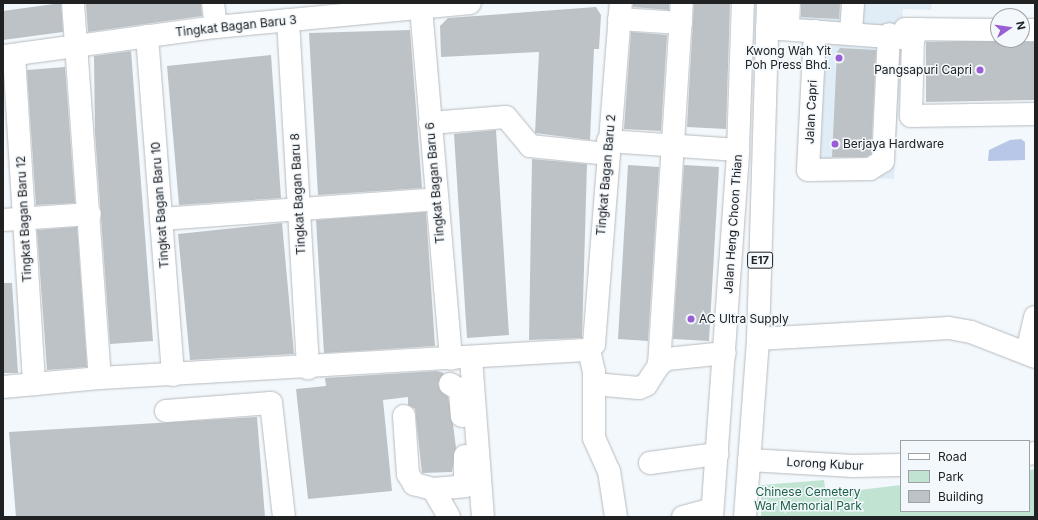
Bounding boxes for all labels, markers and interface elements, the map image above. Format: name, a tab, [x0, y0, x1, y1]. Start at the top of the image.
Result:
north arrow	[990, 8, 1030, 48]
street label: Tingkat Bagan Baru 3	[175, 12, 297, 40]
text: N	[1013, 20, 1028, 31]
place label: Kwong Wah Yit Poh Press Bhd.	[745, 44, 831, 72]
marker: Kwong Wah Yit Poh Press Bhd.	[834, 53, 844, 63]
place label: Pangsapuri Capri	[874, 63, 972, 77]
marker: Pangsapuri Capri	[975, 65, 985, 75]
street label: Jalan Capri	[802, 80, 820, 144]
street label: Tingkat Bagan Baru 2	[594, 114, 618, 236]
street label: Tingkat Bagan Baru 6	[423, 122, 447, 244]
street label: Tingkat Bagan Baru 8	[288, 133, 308, 255]
place label: Berjaya Hardware	[843, 137, 944, 151]
marker: Berjaya Hardware	[830, 139, 840, 149]
street label: Tingkat Bagan Baru 10	[148, 141, 172, 269]
street label: Jalan Heng Choon Thian	[721, 154, 745, 294]
street label: Tingkat Bagan Baru 12	[13, 155, 35, 283]
road number: E17	[747, 251, 773, 269]
place label: AC Ultra Supply	[699, 312, 789, 326]
marker: AC Ultra Supply	[686, 314, 696, 324]
legend	[900, 440, 1030, 512]
text: Road	[938, 449, 967, 464]
street label: Lorong Kubur	[786, 455, 864, 473]
text: Park	[938, 469, 964, 484]
park label: Chinese Cemetery War Memorial Park	[754, 485, 862, 513]
text: Building	[938, 489, 983, 504]

